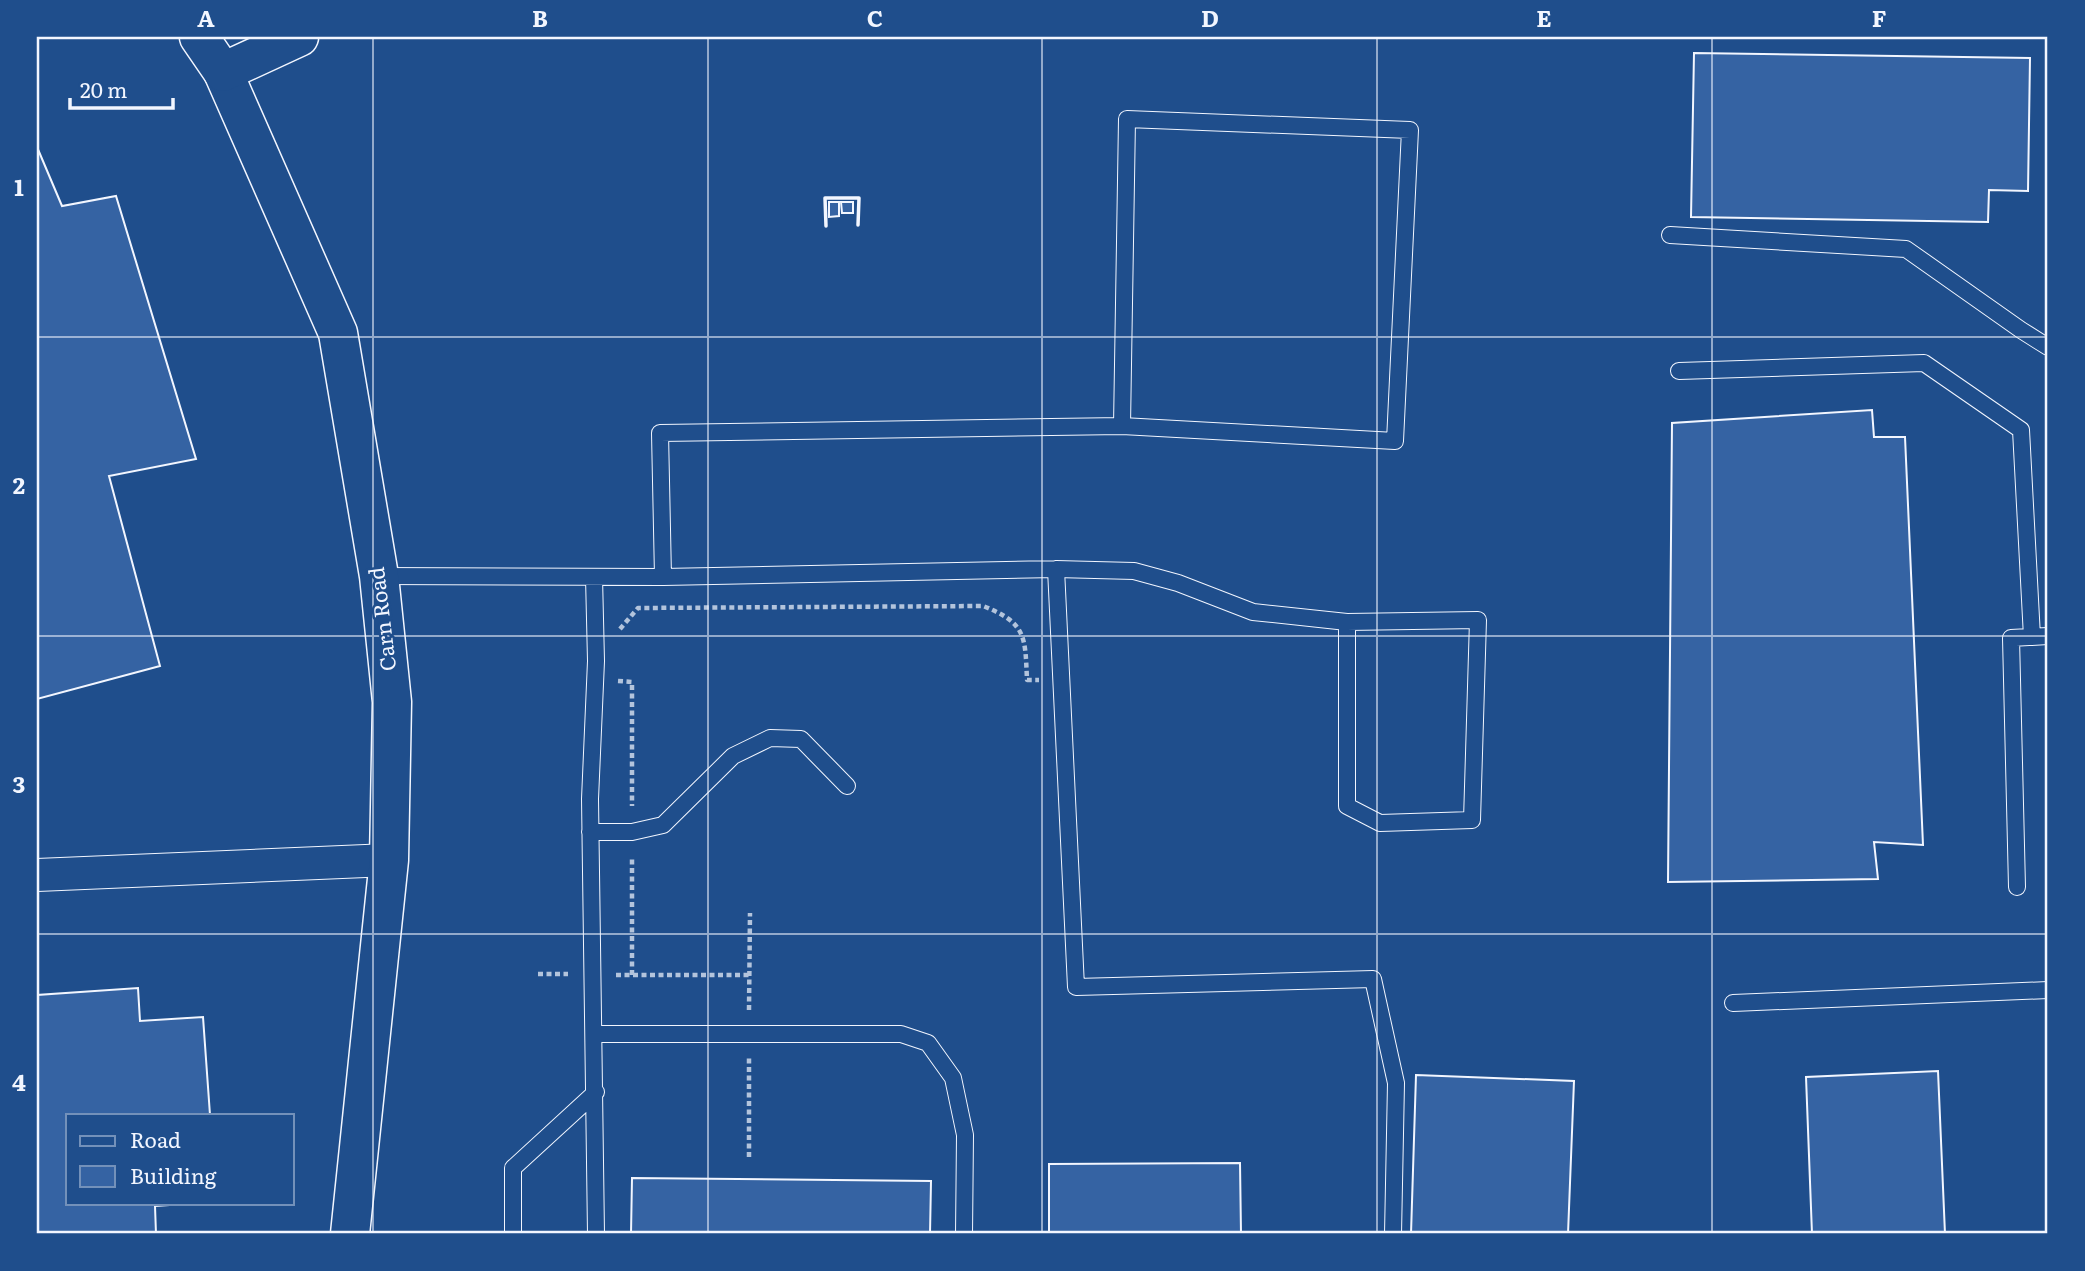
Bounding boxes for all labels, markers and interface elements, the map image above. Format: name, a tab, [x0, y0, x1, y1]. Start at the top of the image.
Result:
text: A	[197, 0, 215, 34]
text: B	[532, 0, 548, 34]
text: C	[867, 0, 883, 34]
text: D	[1201, 0, 1219, 34]
text: E	[1536, 0, 1552, 34]
text: F	[1872, 0, 1887, 34]
scale bar	[70, 66, 173, 110]
text: 20 m	[80, 73, 127, 104]
text: 1	[14, 169, 24, 203]
text: 2	[13, 467, 25, 501]
street label: Carn Road	[359, 565, 402, 673]
text: 3	[13, 766, 25, 800]
text: 4	[12, 1064, 26, 1098]
legend	[66, 1114, 294, 1204]
text: Road	[130, 1123, 181, 1154]
text: Building	[130, 1159, 217, 1190]

